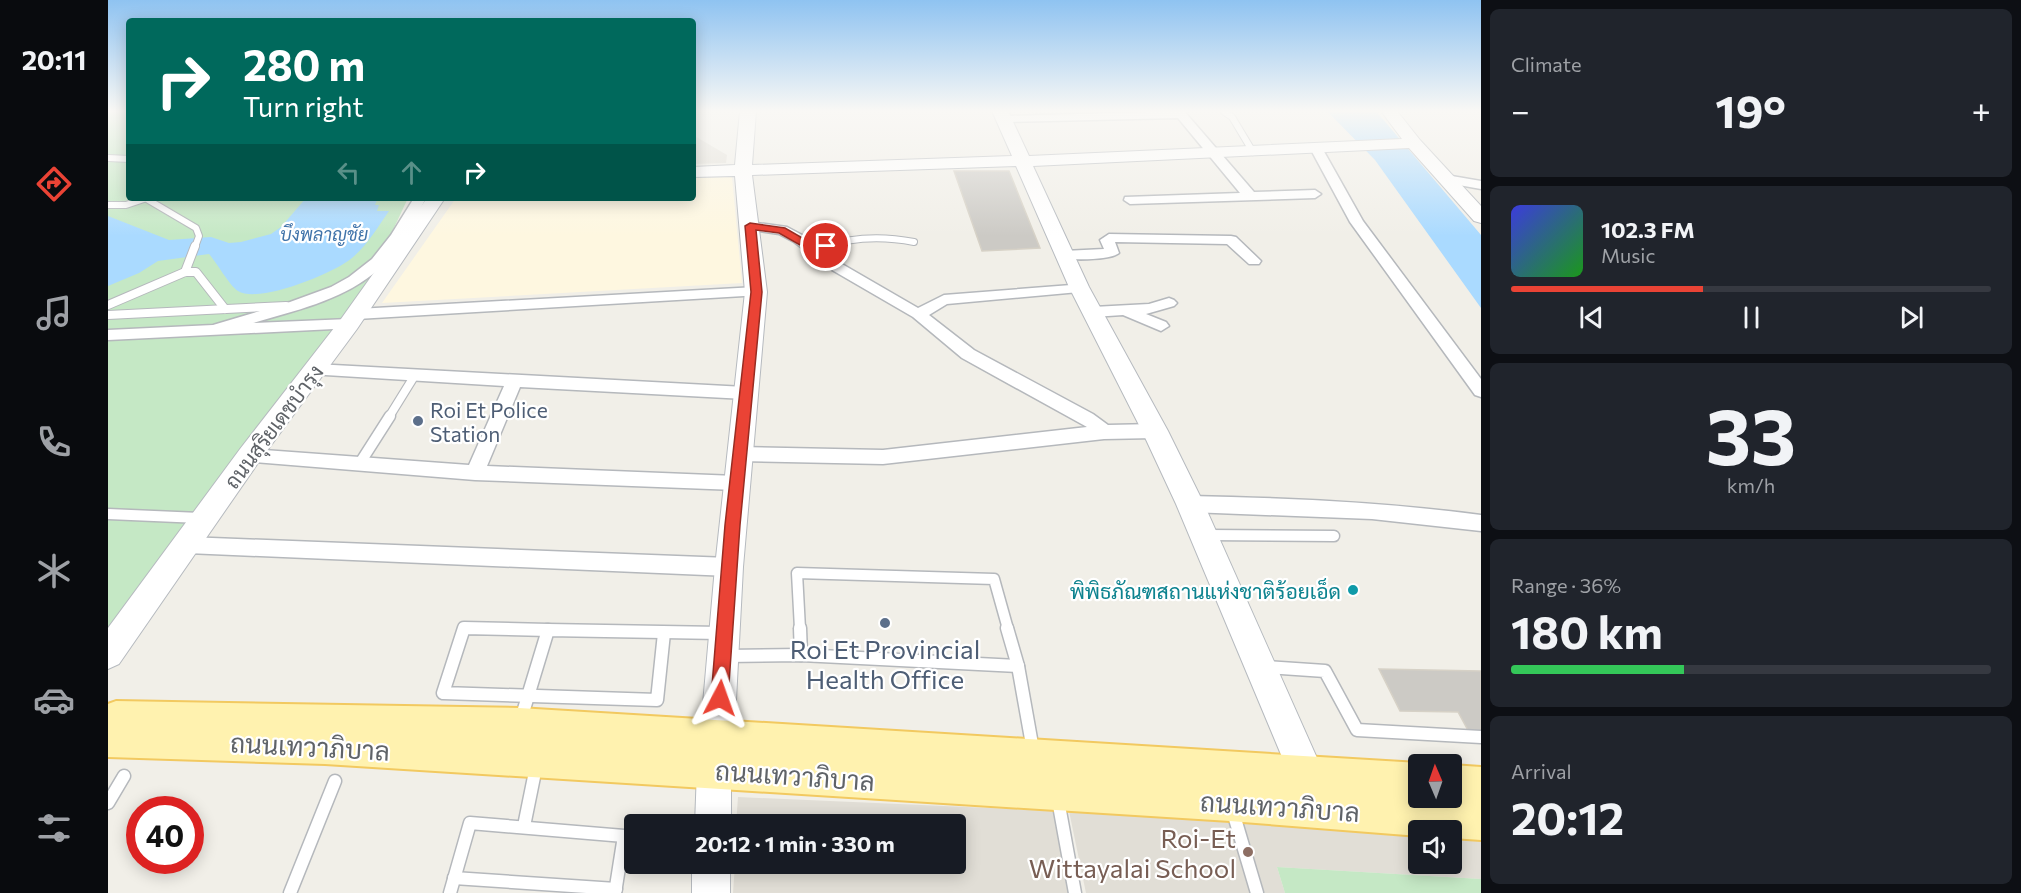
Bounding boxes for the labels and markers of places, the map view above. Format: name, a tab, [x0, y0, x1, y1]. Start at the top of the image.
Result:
pin	[800, 220, 851, 271]
place label: Roi Et Police Station	[430, 397, 548, 446]
marker: Roi Et Police Station	[411, 414, 425, 428]
place label: พิพิธภัณฑสถานแห่งชาติร้อยเอ็ด	[1070, 577, 1341, 603]
marker: พิพิธภัณฑสถานแห่งชาติร้อยเอ็ด	[1346, 583, 1360, 597]
marker: Roi Et Provincial Health Office	[878, 616, 892, 630]
place label: Roi Et Provincial Health Office	[790, 633, 980, 694]
place label: Roi-Et Wittayalai School	[1029, 822, 1236, 883]
marker: Roi-Et Wittayalai School	[1241, 845, 1255, 859]

